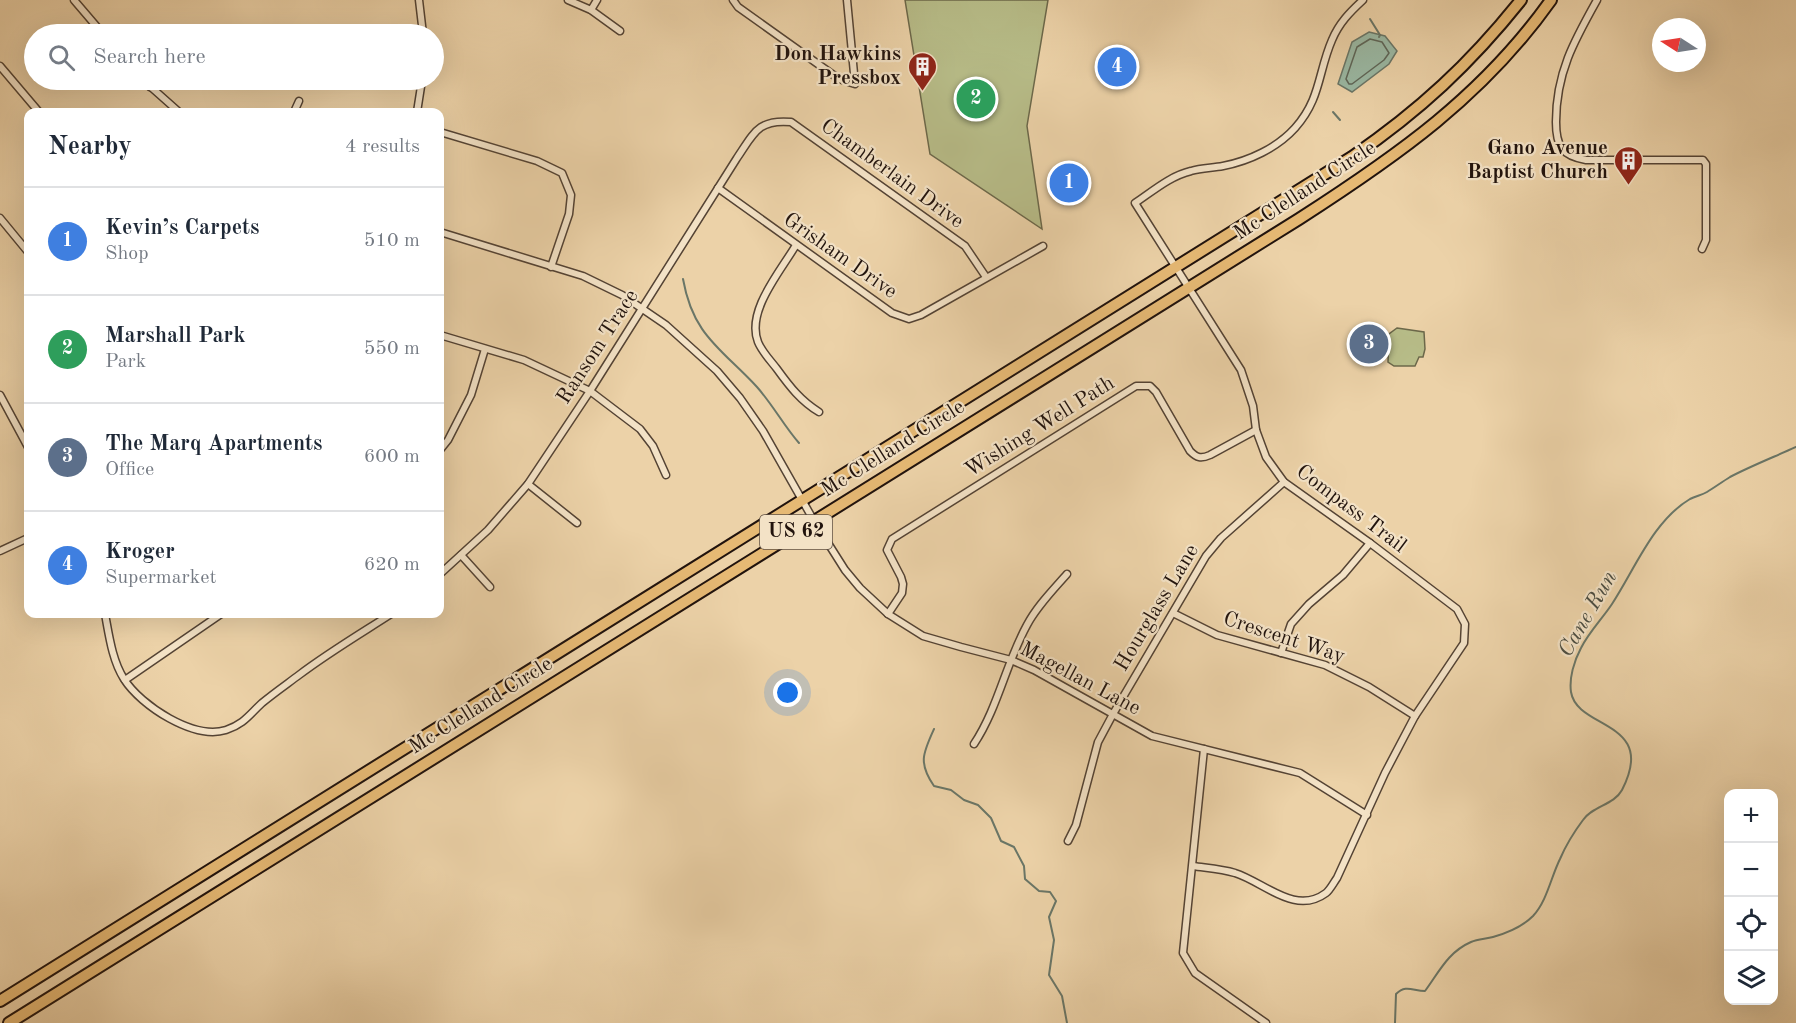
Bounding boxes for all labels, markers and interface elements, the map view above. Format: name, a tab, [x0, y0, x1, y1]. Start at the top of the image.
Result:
north arrow	[1652, 18, 1706, 72]
search box	[24, 24, 444, 90]
icon: search	[45, 41, 78, 74]
place label: Don Hawkins Pressbox	[774, 44, 901, 89]
pin: 4	[1098, 44, 1136, 90]
text: Search here	[93, 46, 206, 68]
building icon: Don Hawkins Pressbox	[906, 50, 938, 92]
pin: 2	[956, 76, 996, 122]
street label: Chamberlain Drive	[817, 115, 967, 233]
text: Nearby	[48, 134, 132, 160]
text: 4 results	[345, 137, 420, 157]
street label: Mc Clelland Circle	[1230, 137, 1380, 245]
place label: Gano Avenue Baptist Church	[1467, 138, 1608, 183]
building icon: Gano Avenue Baptist Church	[1613, 144, 1645, 186]
pin: 1	[1050, 160, 1088, 206]
street label: Grisham Drive	[779, 209, 901, 303]
text: Kevin’s Carpets	[105, 217, 260, 239]
text: 1	[62, 231, 73, 251]
text: 510 m	[364, 231, 420, 251]
text: Shop	[105, 244, 149, 264]
street label: Ransom Trace	[553, 286, 643, 408]
pin: 3	[1350, 322, 1388, 366]
text: Marshall Park	[105, 325, 246, 347]
text: 2	[62, 339, 73, 359]
text: 550 m	[364, 339, 420, 359]
text: Park	[105, 352, 146, 372]
street label: Wishing Well Path	[962, 373, 1118, 481]
street label: Mc Clelland Circle	[818, 396, 968, 502]
text: The Marq Apartments	[105, 433, 323, 455]
text: 3	[62, 447, 73, 467]
text: 600 m	[364, 447, 420, 467]
text: Office	[105, 460, 154, 480]
street label: Compass Trail	[1292, 461, 1410, 557]
road number: US 62	[760, 515, 832, 549]
text: Kroger	[105, 541, 175, 563]
street label: Hourglass Lane	[1111, 541, 1203, 675]
text: 4	[62, 555, 73, 575]
text: 620 m	[364, 555, 420, 575]
water label: Cane Run	[1555, 567, 1622, 661]
text: Supermarket	[105, 568, 216, 588]
street label: Crescent Way	[1220, 608, 1348, 668]
street label: Magellan Lane	[1016, 638, 1144, 720]
street label: Mc Clelland Circle	[406, 653, 556, 759]
your location	[773, 678, 802, 707]
map controls	[1724, 789, 1778, 1005]
button: +	[1724, 789, 1778, 843]
button: −	[1724, 843, 1778, 897]
button: locate	[1724, 897, 1778, 951]
button: layers	[1724, 951, 1778, 1005]

